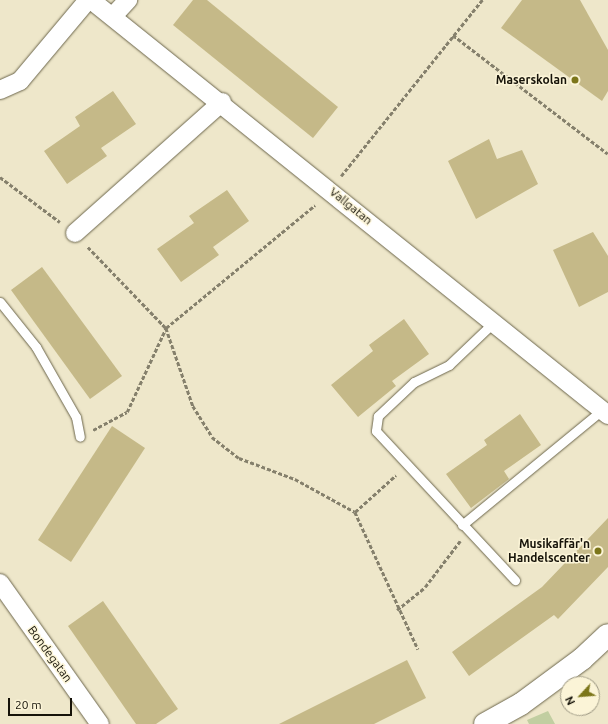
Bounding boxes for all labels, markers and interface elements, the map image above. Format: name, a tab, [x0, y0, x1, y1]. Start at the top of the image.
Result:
place label: Maserskolan	[496, 73, 567, 87]
marker: Maserskolan	[570, 75, 580, 85]
street label: Vallgatan	[327, 184, 375, 228]
place label: Musikaffär'n Handelscenter	[508, 537, 590, 565]
marker: Musikaffär'n Handelscenter	[593, 546, 603, 556]
street label: Bondegatan	[25, 623, 75, 685]
north arrow	[560, 676, 600, 716]
scale bar	[10, 690, 74, 716]
text: N	[563, 694, 577, 707]
text: 20 m	[15, 698, 42, 711]

